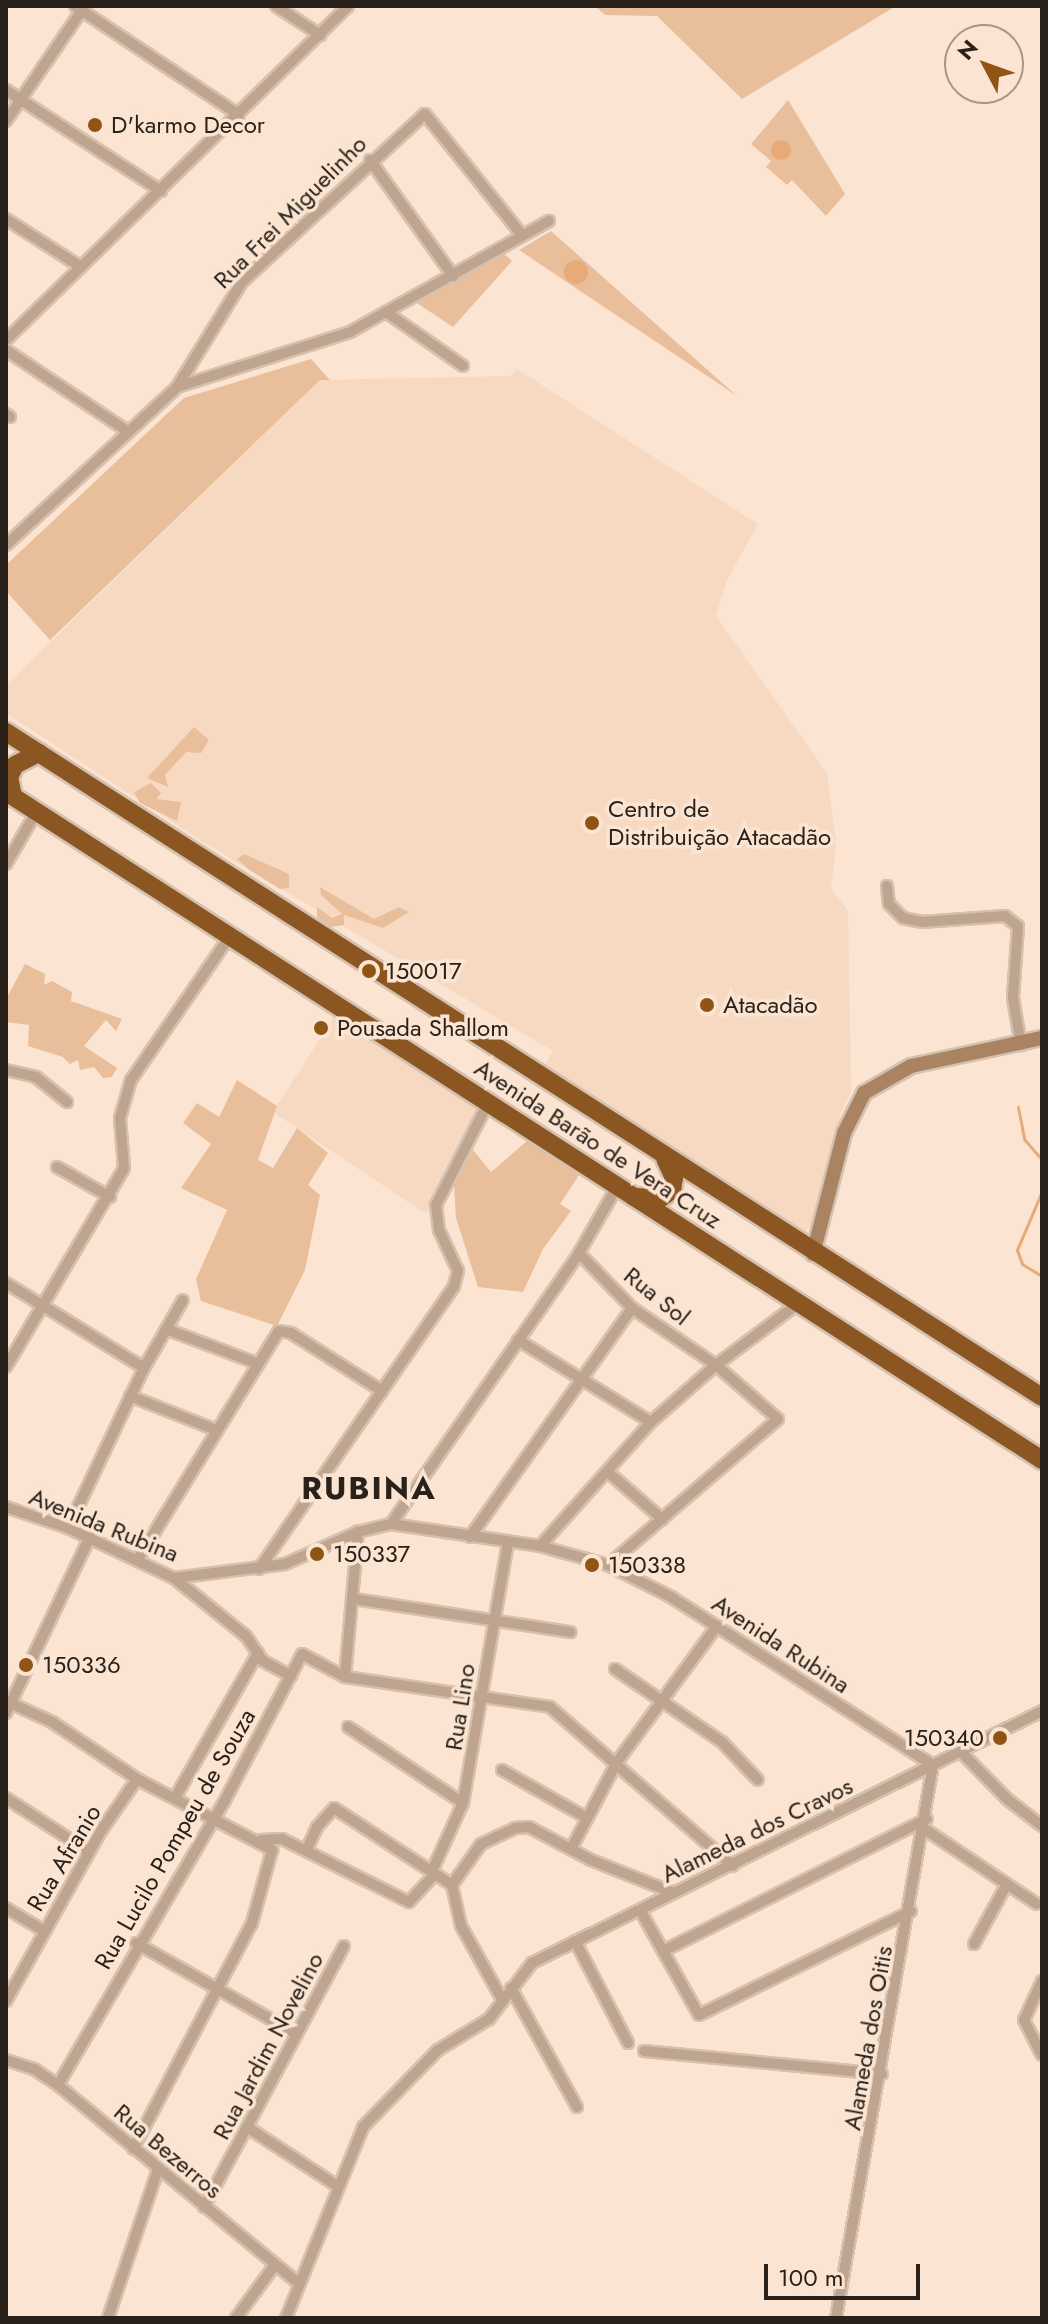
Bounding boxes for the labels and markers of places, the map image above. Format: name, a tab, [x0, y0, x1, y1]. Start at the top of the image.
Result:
place label: D'karmo Decor	[111, 111, 265, 139]
marker: D'karmo Decor	[86, 116, 104, 134]
place label: Centro de Distribuição Atacadão	[608, 795, 831, 851]
marker: Centro de Distribuição Atacadão	[583, 814, 601, 832]
place label: 150017	[385, 957, 462, 985]
marker: 150017	[360, 962, 378, 980]
place label: Atacadão	[723, 991, 818, 1019]
marker: Atacadão	[698, 996, 716, 1014]
place label: Pousada Shallom	[337, 1014, 509, 1042]
marker: Pousada Shallom	[312, 1019, 330, 1037]
place label: 150337	[333, 1540, 410, 1568]
marker: 150337	[308, 1545, 326, 1563]
place label: 150338	[608, 1551, 686, 1579]
marker: 150338	[583, 1556, 601, 1574]
place label: 150336	[42, 1651, 121, 1679]
marker: 150336	[17, 1656, 35, 1674]
place label: 150340	[904, 1724, 984, 1752]
marker: 150340	[991, 1729, 1009, 1747]

